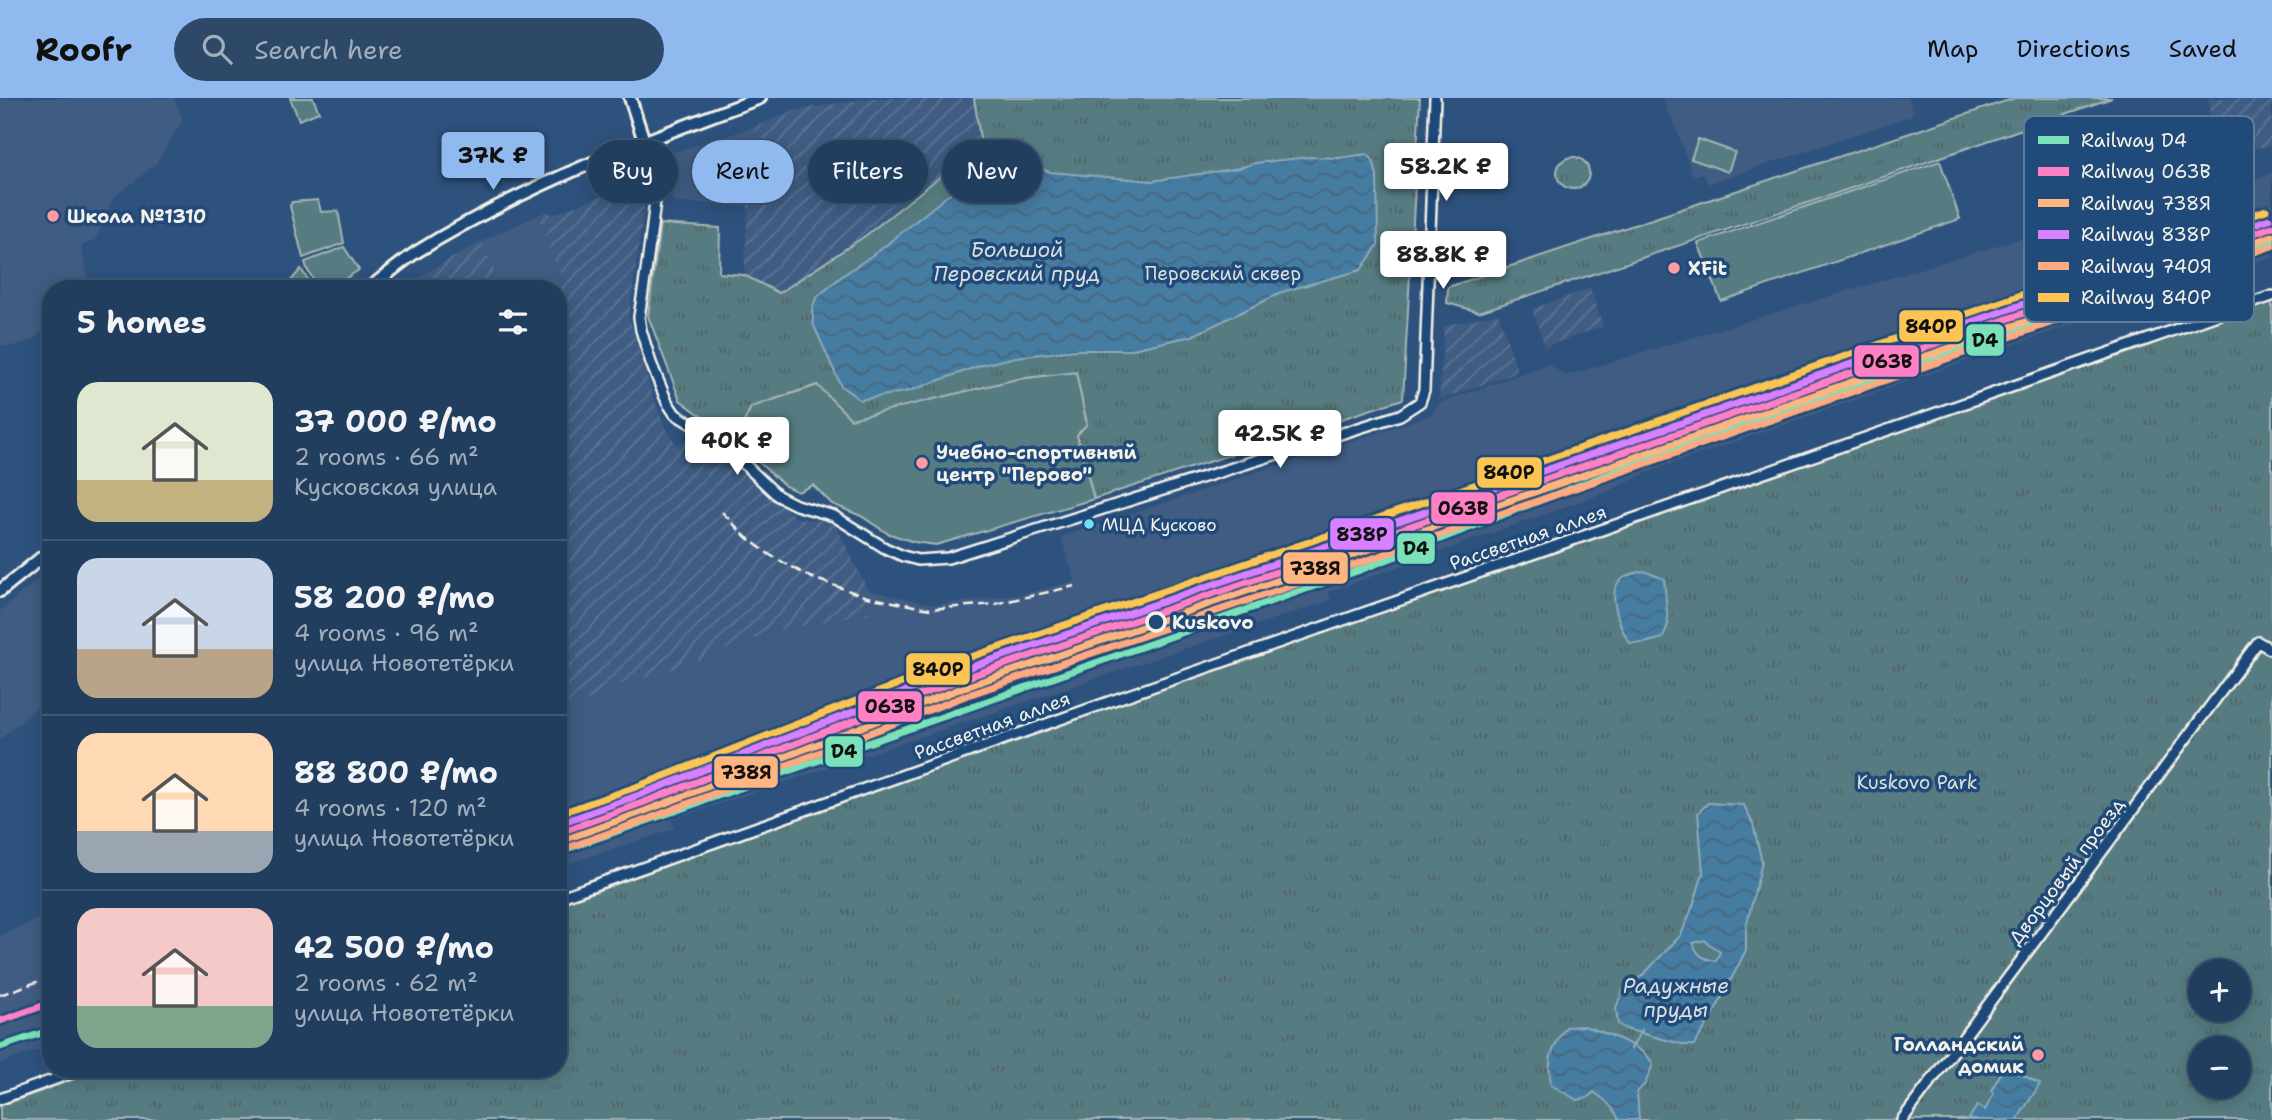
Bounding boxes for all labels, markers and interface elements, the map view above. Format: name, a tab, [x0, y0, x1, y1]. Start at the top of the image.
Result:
search box	[174, 18, 664, 81]
text: Roofr	[35, 27, 132, 72]
icon: search	[198, 30, 236, 68]
text: Search here	[254, 32, 403, 67]
text: Map	[1927, 33, 1978, 65]
text: Directions	[2016, 33, 2131, 65]
text: Saved	[2169, 33, 2237, 65]
legend	[2024, 116, 2254, 322]
text: Railway D4	[2081, 128, 2187, 153]
pin: 37K ₽	[444, 132, 542, 192]
text: 37K ₽	[458, 140, 528, 170]
chip: Buy	[588, 140, 678, 203]
chip: Rent	[692, 140, 794, 203]
chip: Filters	[808, 140, 928, 203]
chip: New	[942, 140, 1042, 203]
pin: 58.2K ₽	[1381, 144, 1511, 203]
text: 58.2K ₽	[1400, 151, 1492, 181]
text: Railway 063В	[2081, 159, 2211, 184]
text: Railway 738Я	[2081, 191, 2211, 216]
place label: Школа №1310	[67, 204, 206, 229]
marker: Школа №1310	[45, 208, 61, 224]
text: Railway 838Р	[2081, 222, 2211, 247]
pin: 88.8K ₽	[1378, 232, 1508, 291]
water label: Большой Перовский пруд	[934, 236, 1100, 288]
text: 88.8K ₽	[1396, 239, 1490, 269]
text: Railway 740Я	[2081, 254, 2212, 279]
place label: XFit	[1688, 256, 1727, 281]
marker: XFit	[1666, 260, 1682, 276]
park label: Перовский сквер	[1145, 261, 1301, 286]
text: Railway 840Р	[2081, 285, 2211, 310]
text: 5 homes	[77, 302, 207, 343]
icon: filters	[494, 303, 532, 341]
line badge: 840Р	[1898, 309, 1964, 343]
text: 840Р	[1905, 314, 1957, 339]
line badge: D4	[1965, 323, 2005, 357]
text: D4	[1972, 328, 1999, 353]
line badge: 063В	[1853, 344, 1920, 378]
text: 063В	[1861, 349, 1913, 374]
text: 37 000 ₽/mo	[294, 401, 497, 442]
icon: home	[133, 410, 217, 494]
pin: 42.5K ₽	[1215, 410, 1345, 470]
pin: 40K ₽	[688, 418, 786, 477]
text: 42.5K ₽	[1234, 418, 1326, 448]
text: 40K ₽	[701, 425, 773, 455]
place label: Учебно-спортивный центр "Перово"	[936, 440, 1137, 487]
text: 2 rooms · 66 m²	[294, 442, 479, 472]
marker: Учебно-спортивный центр "Перово"	[914, 455, 930, 471]
line badge: 840Р	[1476, 456, 1543, 489]
text: 840Р	[1483, 460, 1535, 485]
text: Кусковская улица	[294, 472, 497, 502]
line badge: 063В	[1430, 491, 1496, 525]
text: 063В	[1437, 496, 1489, 521]
street label: Рассветная аллея	[1446, 499, 1610, 576]
place label: МЦД Кусково	[1102, 514, 1217, 536]
marker: МЦД Кусково	[1082, 517, 1096, 531]
line badge: 838Р	[1329, 517, 1395, 551]
text: 838Р	[1336, 522, 1388, 547]
line badge: D4	[1396, 532, 1436, 565]
text: D4	[1403, 536, 1430, 561]
line badge: 738Я	[1282, 551, 1349, 585]
text: 738Я	[1289, 556, 1341, 581]
text: 58 200 ₽/mo	[294, 577, 495, 618]
icon: home	[133, 586, 217, 670]
place label: Kuskovo	[1172, 610, 1254, 635]
marker: Kuskovo	[1146, 612, 1166, 632]
text: 4 rooms · 96 m²	[294, 618, 479, 648]
text: улица Новотетёрки	[294, 648, 514, 678]
line badge: 840Р	[905, 652, 971, 686]
text: 840Р	[912, 657, 964, 682]
street label: Рассветная аллея	[911, 686, 1074, 765]
line badge: 063В	[857, 690, 923, 723]
text: 063В	[864, 694, 916, 719]
line badge: D4	[824, 735, 864, 768]
text: D4	[831, 739, 858, 764]
text: 88 800 ₽/mo	[294, 752, 498, 793]
line badge: 738Я	[713, 755, 779, 789]
text: 738Я	[720, 760, 772, 785]
icon: home	[133, 761, 217, 845]
park label: Kuskovo Park	[1856, 770, 1978, 795]
text: 4 rooms · 120 m²	[294, 793, 487, 823]
street label: Дворцовый проезд	[2003, 793, 2130, 950]
text: улица Новотетёрки	[294, 823, 514, 853]
text: 42 500 ₽/mo	[294, 927, 494, 968]
icon: home	[133, 936, 217, 1020]
map controls	[2188, 959, 2251, 1099]
button: +	[2188, 959, 2251, 1022]
text: 2 rooms · 62 m²	[294, 968, 478, 998]
water label: Радужные пруды	[1623, 972, 1729, 1024]
text: улица Новотетёрки	[294, 998, 514, 1028]
place label: Голландский домик	[1894, 1032, 2024, 1079]
button: −	[2188, 1036, 2251, 1099]
marker: Голландский домик	[2030, 1047, 2046, 1063]

